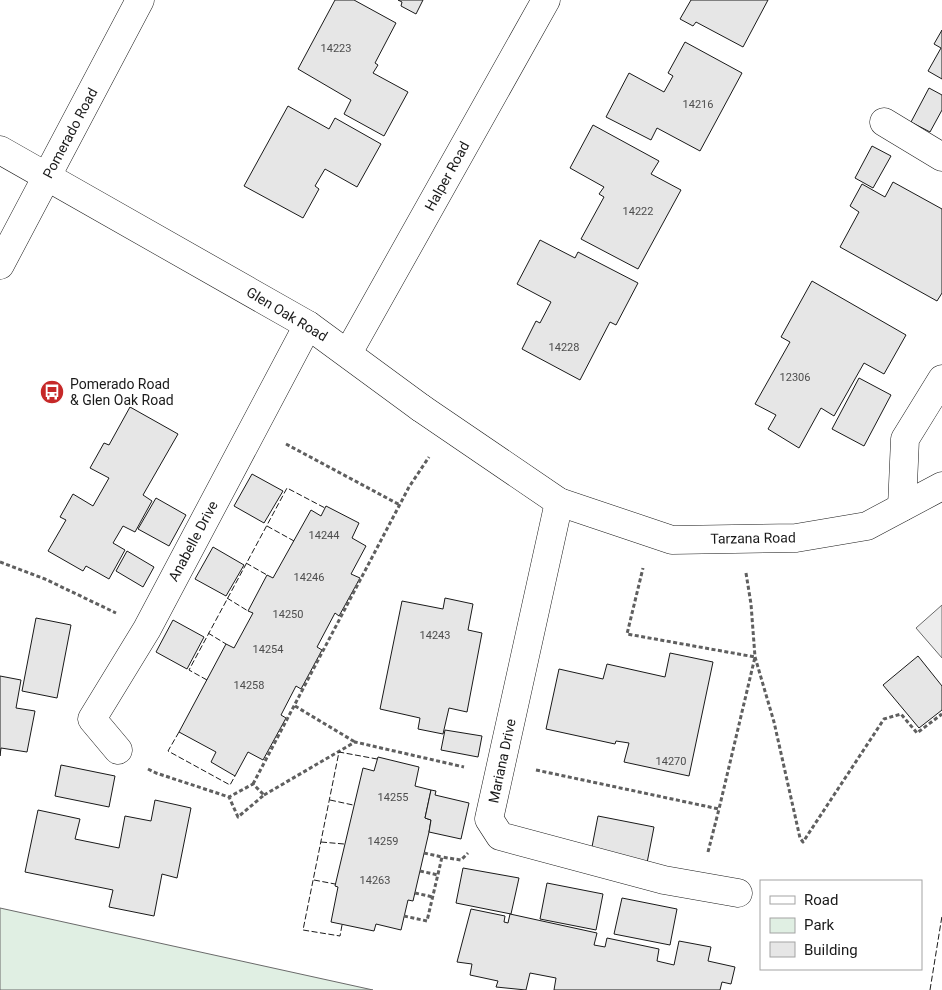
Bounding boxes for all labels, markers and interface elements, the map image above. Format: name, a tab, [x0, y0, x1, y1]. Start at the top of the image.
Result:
house number: 14223	[321, 42, 351, 55]
street label: Pomerado Road	[39, 85, 101, 181]
house number: 14216	[683, 98, 713, 111]
street label: Halper Road	[421, 139, 473, 213]
house number: 14222	[623, 205, 653, 218]
street label: Glen Oak Road	[244, 284, 330, 344]
house number: 14228	[549, 341, 579, 354]
house number: 12306	[780, 371, 810, 384]
place label: Pomerado Road & Glen Oak Road	[70, 376, 174, 408]
bus stop icon: Pomerado Road & Glen Oak Road	[39, 379, 65, 405]
street label: Anabelle Drive	[165, 498, 221, 584]
house number: 14244	[309, 529, 339, 542]
street label: Tarzana Road	[710, 529, 796, 547]
house number: 14246	[294, 571, 324, 584]
house number: 14250	[273, 608, 303, 621]
house number: 14243	[420, 629, 450, 642]
house number: 14254	[253, 643, 283, 656]
house number: 14258	[234, 679, 264, 692]
street label: Mariana Drive	[485, 717, 519, 805]
house number: 14270	[656, 755, 686, 768]
house number: 14255	[378, 791, 408, 804]
house number: 14259	[368, 835, 398, 848]
house number: 14263	[360, 874, 390, 887]
legend	[760, 880, 922, 970]
text: Road	[804, 891, 838, 909]
text: Park	[804, 916, 835, 934]
text: Building	[804, 941, 858, 959]

